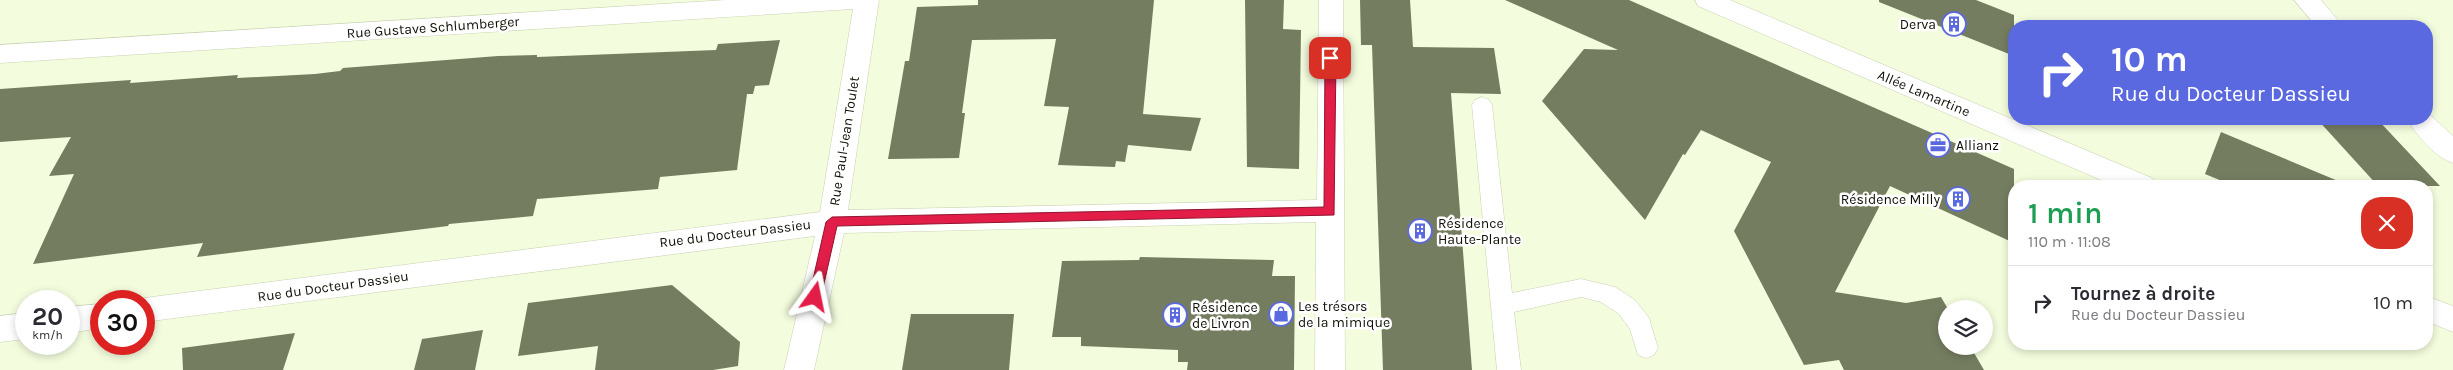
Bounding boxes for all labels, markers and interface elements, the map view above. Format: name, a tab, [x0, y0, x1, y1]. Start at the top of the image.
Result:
building icon: Derva	[1941, 11, 1967, 37]
street label: Rue Gustave Schlumberger	[346, 13, 521, 42]
place label: Derva	[1900, 16, 1936, 33]
pin	[1309, 37, 1351, 79]
text: 10 m	[2111, 39, 2188, 80]
icon: right	[2028, 40, 2093, 105]
icon: arrive	[1316, 44, 1344, 72]
street label: Allée Lamartine	[1875, 66, 1973, 121]
street label: Rue Paul-Jean Toulet	[826, 75, 863, 207]
text: Rue du Docteur Dassieu	[2111, 81, 2351, 107]
office icon: Allianz	[1925, 132, 1951, 158]
place label: Allianz	[1956, 137, 1999, 154]
building icon: Résidence Milly	[1945, 186, 1971, 212]
place label: Résidence Milly	[1841, 191, 1940, 208]
text: 1 min	[2028, 195, 2102, 231]
button: close	[2361, 197, 2413, 249]
place label: Résidence Haute-Plante	[1438, 215, 1521, 248]
street label: Rue du Docteur Dassieu	[658, 216, 812, 251]
building icon: Résidence Haute-Plante	[1407, 218, 1433, 244]
text: 110 m · 11:08	[2028, 232, 2111, 251]
street label: Rue du Docteur Dassieu	[256, 267, 410, 306]
position arrow	[788, 270, 840, 322]
text: Tournez à droite	[2071, 283, 2215, 305]
icon: right	[2028, 289, 2056, 317]
speed limit sign: 30	[90, 290, 155, 355]
text: 10 m	[2373, 292, 2413, 314]
place label: Les trésors de la mimique	[1298, 298, 1390, 331]
place label: Résidence de Livron	[1192, 299, 1258, 332]
map controls	[1938, 300, 1993, 355]
button: layers	[1938, 300, 1993, 355]
shop icon: Les trésors de la mimique	[1268, 301, 1294, 327]
text: 20	[32, 302, 63, 331]
building icon: Résidence de Livron	[1162, 302, 1188, 328]
text: Rue du Docteur Dassieu	[2071, 305, 2245, 324]
text: km/h	[32, 328, 63, 342]

